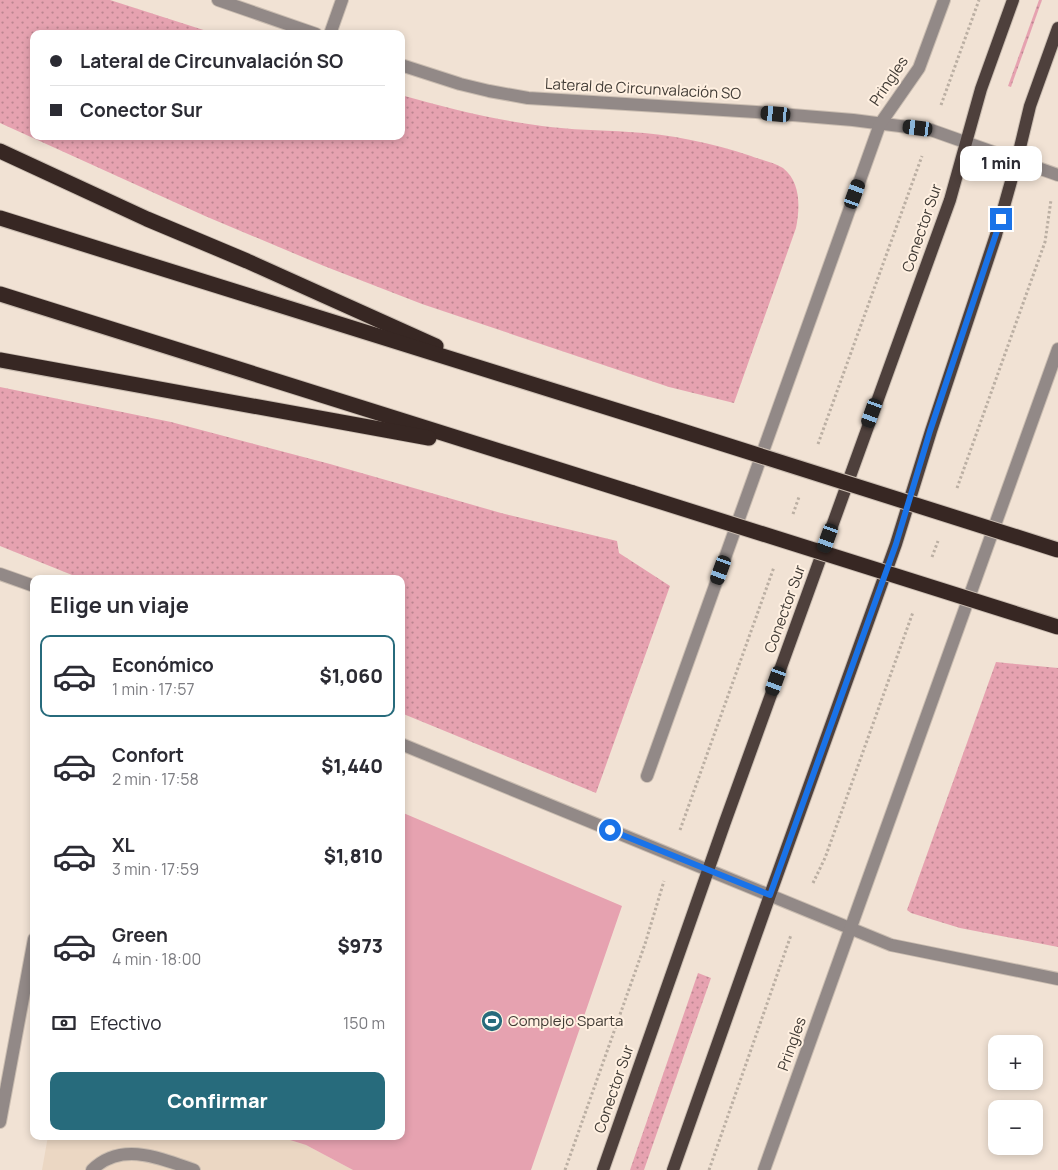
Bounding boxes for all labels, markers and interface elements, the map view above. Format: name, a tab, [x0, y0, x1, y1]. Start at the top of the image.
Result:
text: Lateral de Circunvalación SO	[80, 48, 343, 74]
street label: Pringles	[864, 52, 913, 110]
street label: Lateral de Circunvalación SO	[544, 73, 742, 104]
text: Conector Sur	[80, 97, 203, 123]
car	[760, 105, 791, 123]
car	[902, 119, 933, 137]
callout: 1 min	[960, 146, 1042, 182]
text: 1 min	[981, 152, 1021, 174]
car	[842, 177, 867, 211]
street label: Conector Sur	[897, 180, 947, 275]
route end	[990, 208, 1012, 230]
car	[859, 396, 884, 430]
car	[815, 521, 840, 555]
car	[708, 553, 733, 587]
street label: Conector Sur	[759, 561, 810, 656]
text: Elige un viaje	[50, 590, 189, 620]
text: Económico	[112, 652, 214, 678]
icon: car	[52, 654, 97, 699]
text: $1,060	[320, 663, 383, 689]
car	[763, 664, 788, 698]
text: 1 min · 17:57	[112, 678, 195, 700]
text: Confort	[112, 742, 184, 768]
icon: car	[52, 744, 97, 789]
text: $1,440	[321, 753, 383, 779]
text: 2 min · 17:58	[112, 768, 199, 790]
route start	[599, 819, 621, 841]
text: XL	[112, 832, 135, 858]
icon: car	[52, 834, 97, 879]
text: $1,810	[324, 843, 383, 869]
text: 3 min · 17:59	[112, 858, 199, 880]
text: Green	[112, 922, 168, 948]
icon: car	[52, 924, 97, 969]
text: $973	[337, 933, 383, 959]
text: 4 min · 18:00	[112, 948, 201, 970]
icon: cash	[50, 1009, 78, 1037]
sports icon: Complejo Sparta	[480, 1009, 504, 1033]
text: Efectivo	[90, 1010, 161, 1036]
place label: Complejo Sparta	[508, 1010, 623, 1031]
text: 150 m	[343, 1012, 385, 1034]
street label: Pringles	[772, 1014, 811, 1074]
map controls	[988, 1035, 1043, 1155]
button: +	[988, 1035, 1043, 1090]
street label: Conector Sur	[589, 1041, 639, 1136]
button: Confirmar	[50, 1072, 385, 1130]
button: −	[988, 1100, 1043, 1155]

